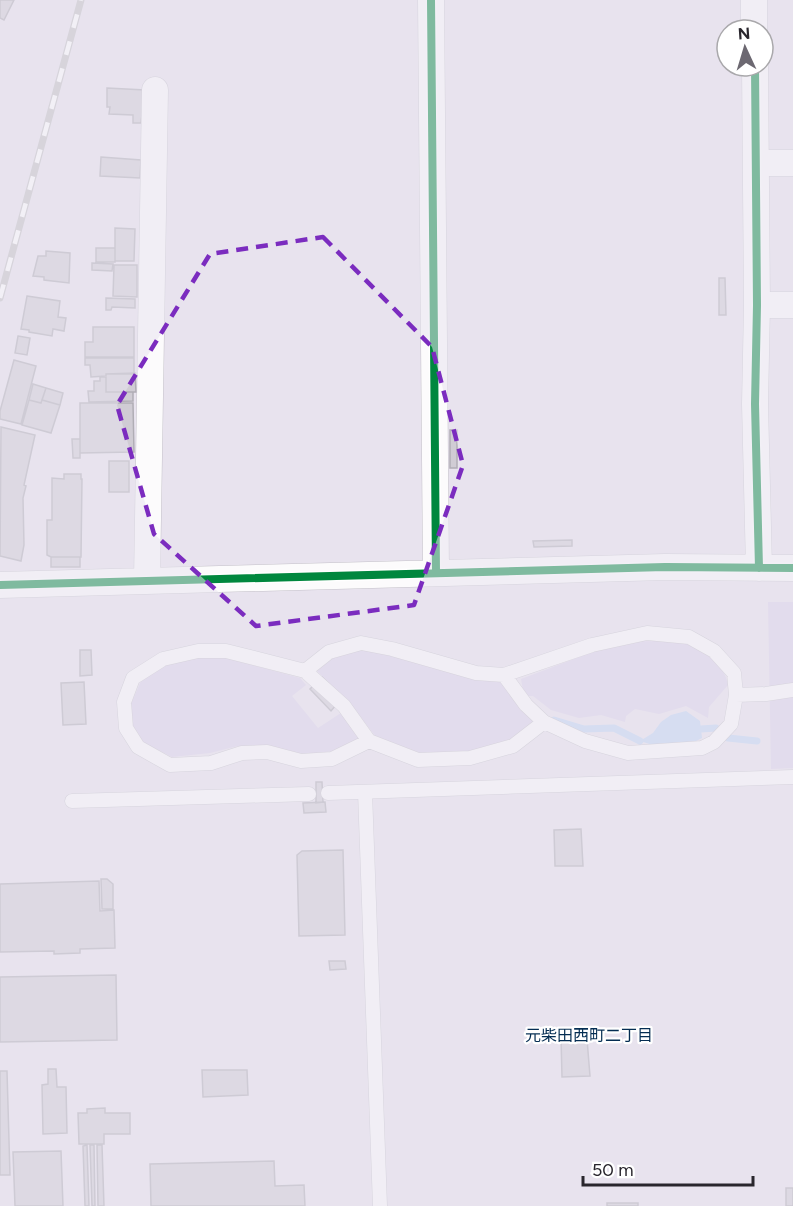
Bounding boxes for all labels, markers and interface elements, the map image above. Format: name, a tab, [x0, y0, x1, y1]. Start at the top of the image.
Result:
north arrow	[715, 18, 775, 78]
text: N	[737, 24, 751, 43]
district label: 元柴田西町二丁目	[525, 1026, 653, 1045]
scale bar	[583, 1149, 752, 1187]
text: 50 m	[592, 1159, 634, 1181]

